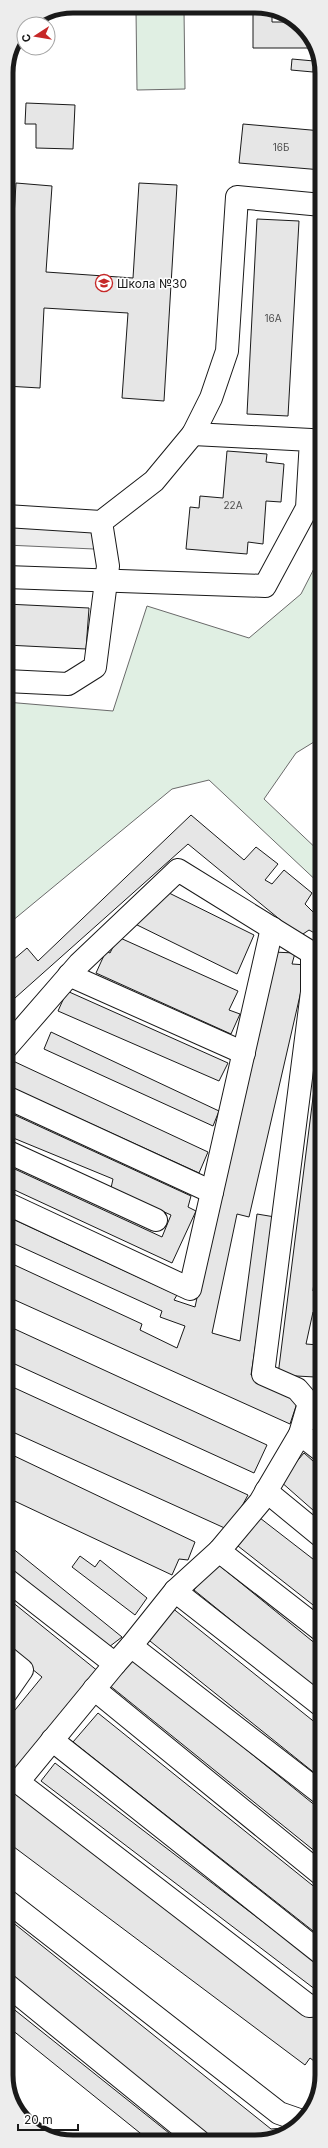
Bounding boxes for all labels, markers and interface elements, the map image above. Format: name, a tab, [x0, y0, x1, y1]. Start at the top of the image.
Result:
north arrow	[16, 16, 56, 56]
text: С	[19, 33, 34, 44]
house number: 16Б	[273, 141, 289, 153]
school or university icon: Школа №30	[94, 273, 114, 293]
place label: Школа №30	[117, 276, 187, 291]
house number: 16А	[264, 312, 282, 324]
house number: 22А	[223, 499, 243, 511]
scale bar	[18, 2106, 78, 2132]
text: 20 m	[24, 2112, 53, 2127]

